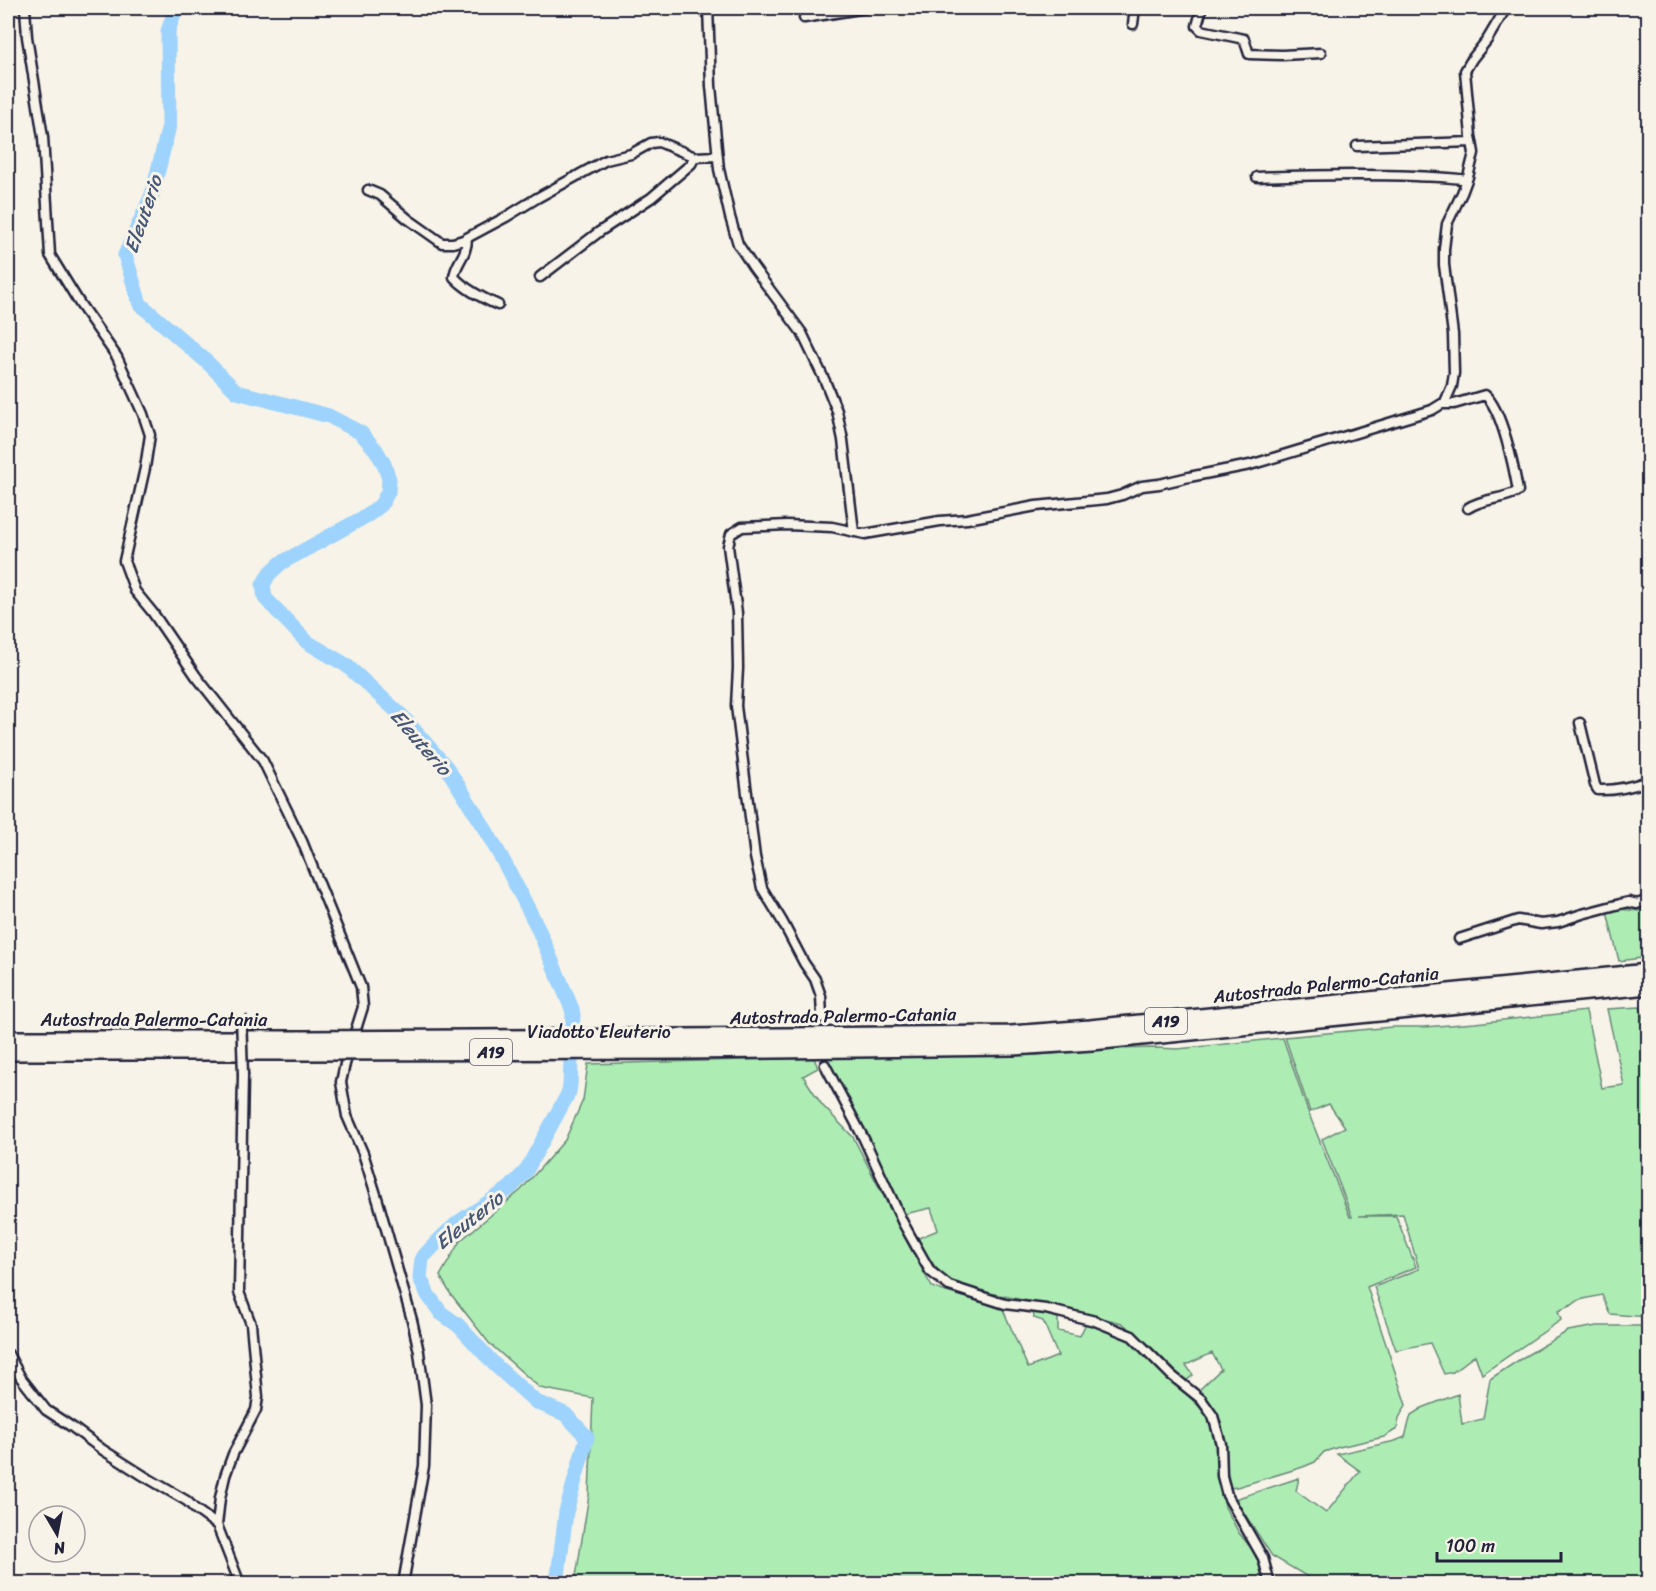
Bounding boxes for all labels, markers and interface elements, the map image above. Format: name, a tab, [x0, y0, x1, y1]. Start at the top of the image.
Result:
water label: Eleuterio	[114, 169, 174, 258]
water label: Eleuterio	[381, 701, 461, 785]
street label: Autostrada Palermo-Catania	[1211, 957, 1441, 1013]
street label: Autostrada Palermo-Catania	[729, 998, 957, 1034]
street label: Autostrada Palermo-Catania	[40, 1004, 268, 1036]
road number: A19	[1145, 1008, 1187, 1034]
street label: Viadotto Eleuterio	[527, 1016, 671, 1048]
road number: A19	[470, 1039, 512, 1065]
water label: Eleuterio	[427, 1181, 513, 1259]
north arrow	[27, 1504, 87, 1564]
scale bar	[1437, 1525, 1562, 1563]
text: 100 m	[1446, 1530, 1495, 1562]
text: N	[51, 1533, 68, 1564]

